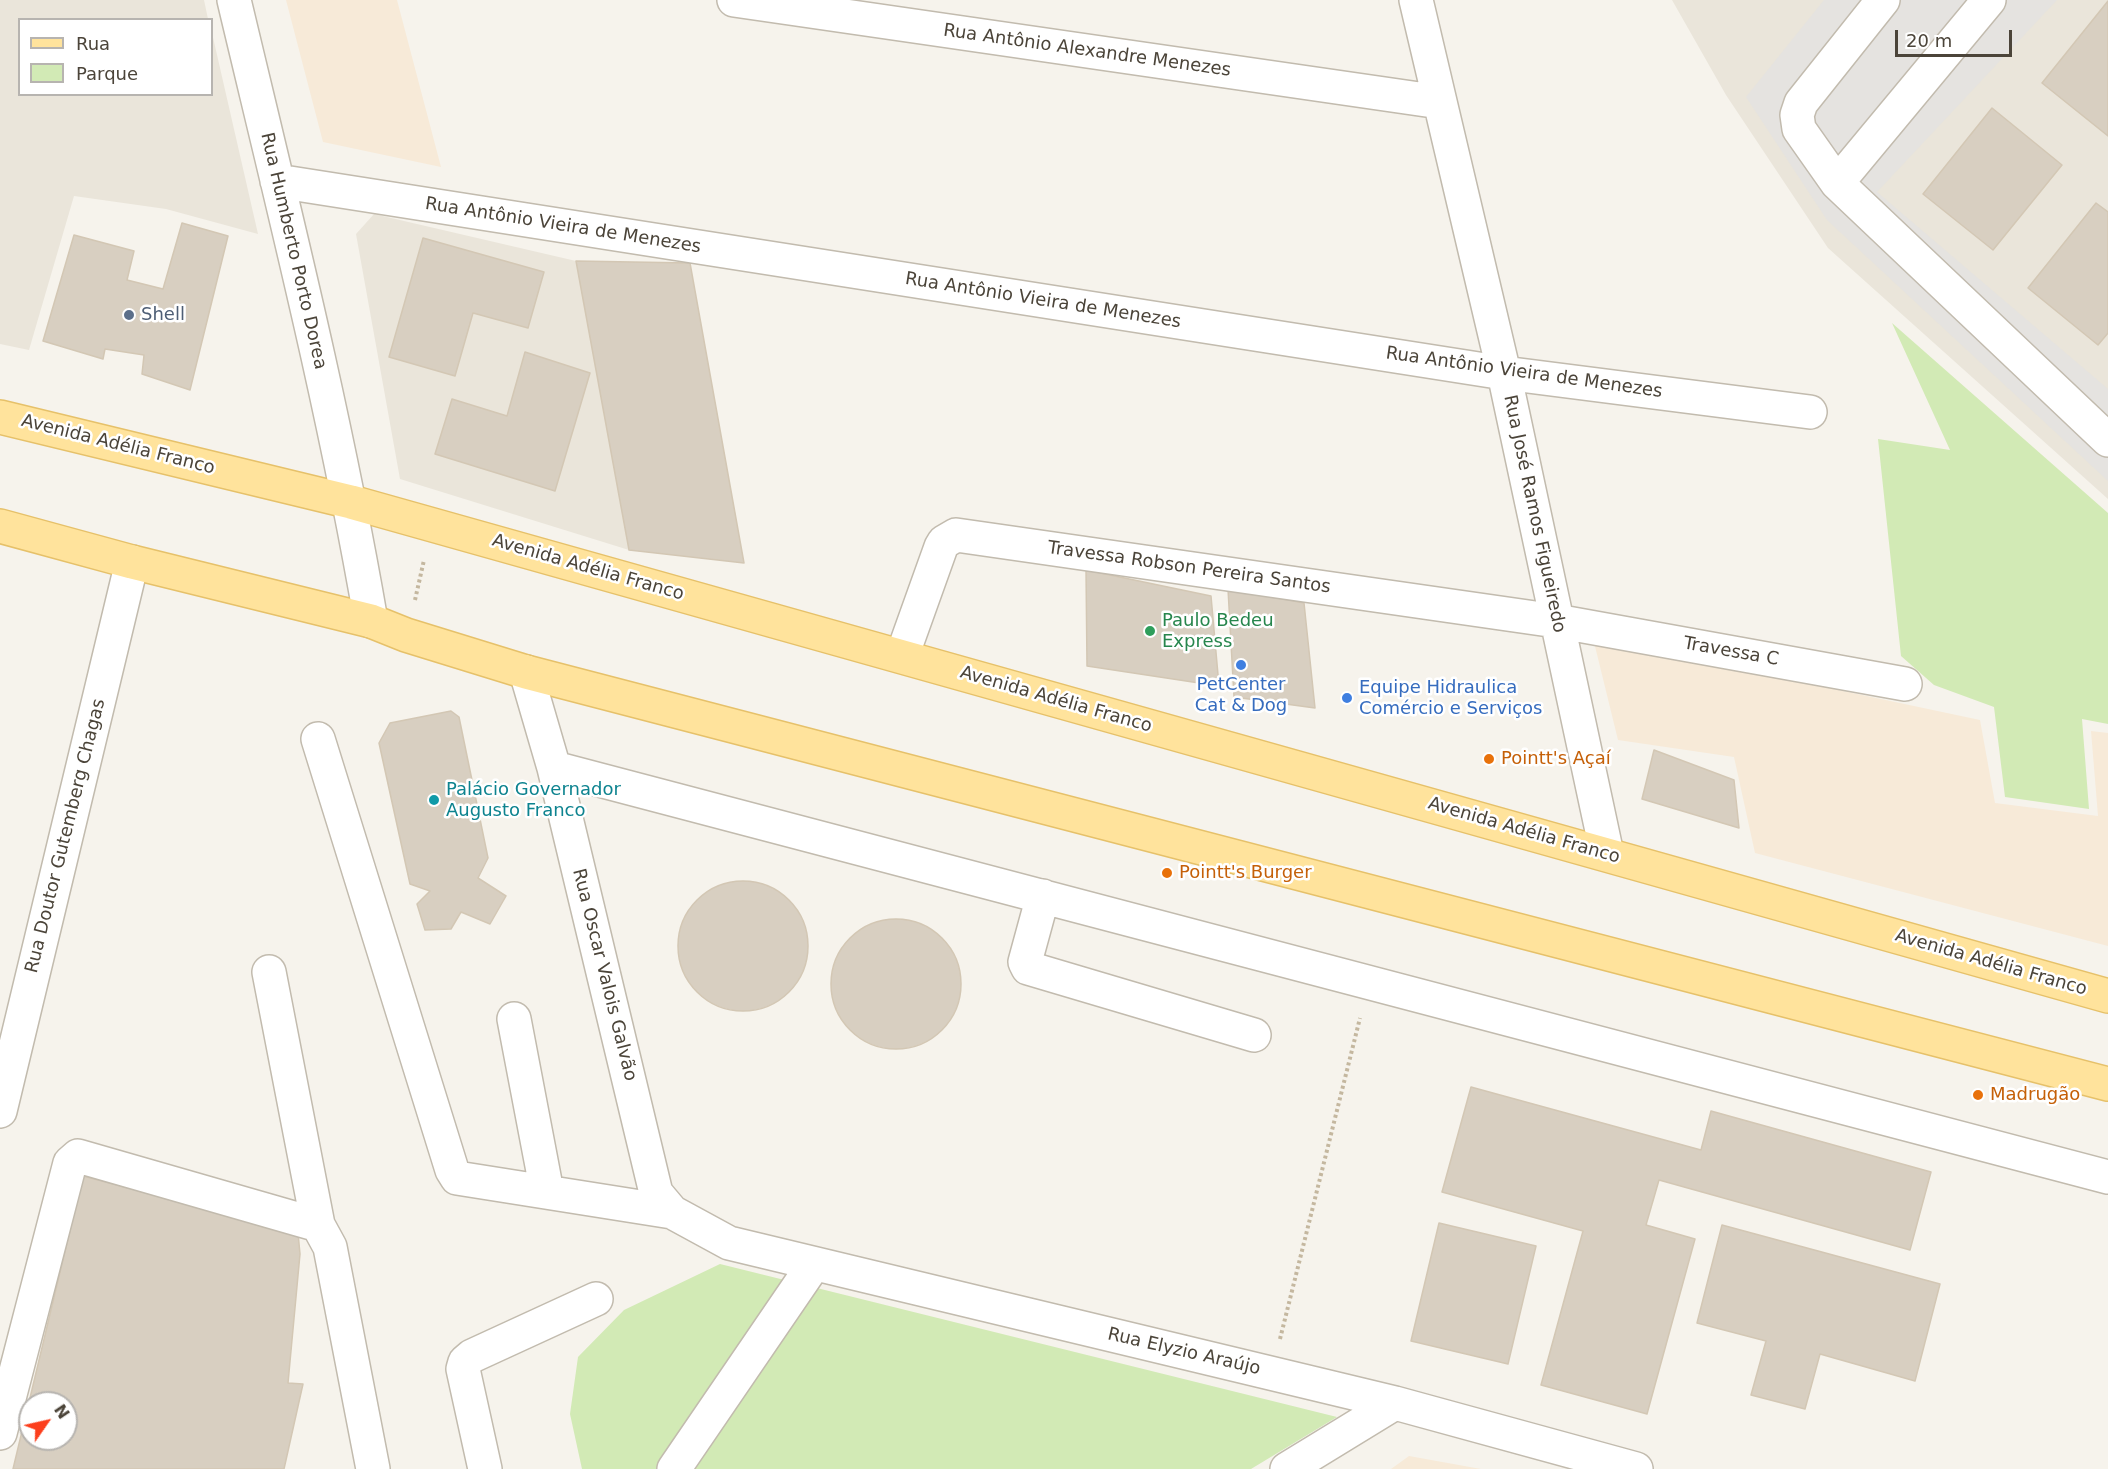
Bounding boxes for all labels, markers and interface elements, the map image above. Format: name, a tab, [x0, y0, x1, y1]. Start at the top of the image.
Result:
legend	[18, 18, 213, 96]
scale bar	[1898, 18, 2015, 56]
street label: Rua Antônio Alexandre Menezes	[942, 20, 1232, 82]
text: 20 m	[1906, 30, 1952, 51]
text: Rua	[76, 33, 110, 54]
text: Parque	[76, 63, 138, 84]
street label: Rua Humberto Porto Dorea	[255, 130, 331, 372]
street label: Rua Antônio Vieira de Menezes	[423, 193, 703, 259]
street label: Rua Antônio Vieira de Menezes	[903, 268, 1183, 334]
place label: Shell	[141, 304, 185, 326]
marker: Shell	[122, 308, 136, 322]
street label: Rua Antônio Vieira de Menezes	[1384, 343, 1664, 403]
street label: Rua José Ramos Figueiredo	[1498, 393, 1570, 635]
street label: Avenida Adélia Franco	[19, 410, 217, 480]
street label: Avenida Adélia Franco	[490, 530, 686, 606]
street label: Travessa Robson Pereira Santos	[1046, 537, 1332, 599]
place label: Paulo Bedeu Express	[1162, 610, 1274, 652]
marker: Paulo Bedeu Express	[1143, 624, 1157, 638]
street label: Travessa C	[1682, 633, 1780, 671]
marker: PetCenter Cat & Dog	[1234, 658, 1248, 672]
street label: Avenida Adélia Franco	[958, 662, 1154, 738]
place label: PetCenter Cat & Dog	[1195, 674, 1287, 716]
place label: Equipe Hidraulica Comércio e Serviços	[1359, 677, 1542, 720]
marker: Equipe Hidraulica Comércio e Serviços	[1340, 691, 1354, 705]
street label: Rua Doutor Gutemberg Chagas	[21, 697, 111, 975]
place label: Pointt's Açaí	[1501, 748, 1611, 770]
marker: Pointt's Açaí	[1482, 752, 1496, 766]
place label: Palácio Governador Augusto Franco	[446, 779, 621, 822]
marker: Palácio Governador Augusto Franco	[427, 793, 441, 807]
street label: Avenida Adélia Franco	[1426, 793, 1622, 869]
place label: Pointt's Burger	[1179, 862, 1312, 884]
marker: Pointt's Burger	[1160, 866, 1174, 880]
street label: Rua Oscar Valois Galvão	[567, 867, 641, 1083]
street label: Avenida Adélia Franco	[1893, 925, 2089, 1001]
place label: Madrugão	[1990, 1084, 2080, 1106]
marker: Madrugão	[1971, 1088, 1985, 1102]
street label: Rua Elyzio Araújo	[1105, 1324, 1263, 1380]
north arrow	[18, 1391, 78, 1451]
text: N	[50, 1401, 73, 1423]

